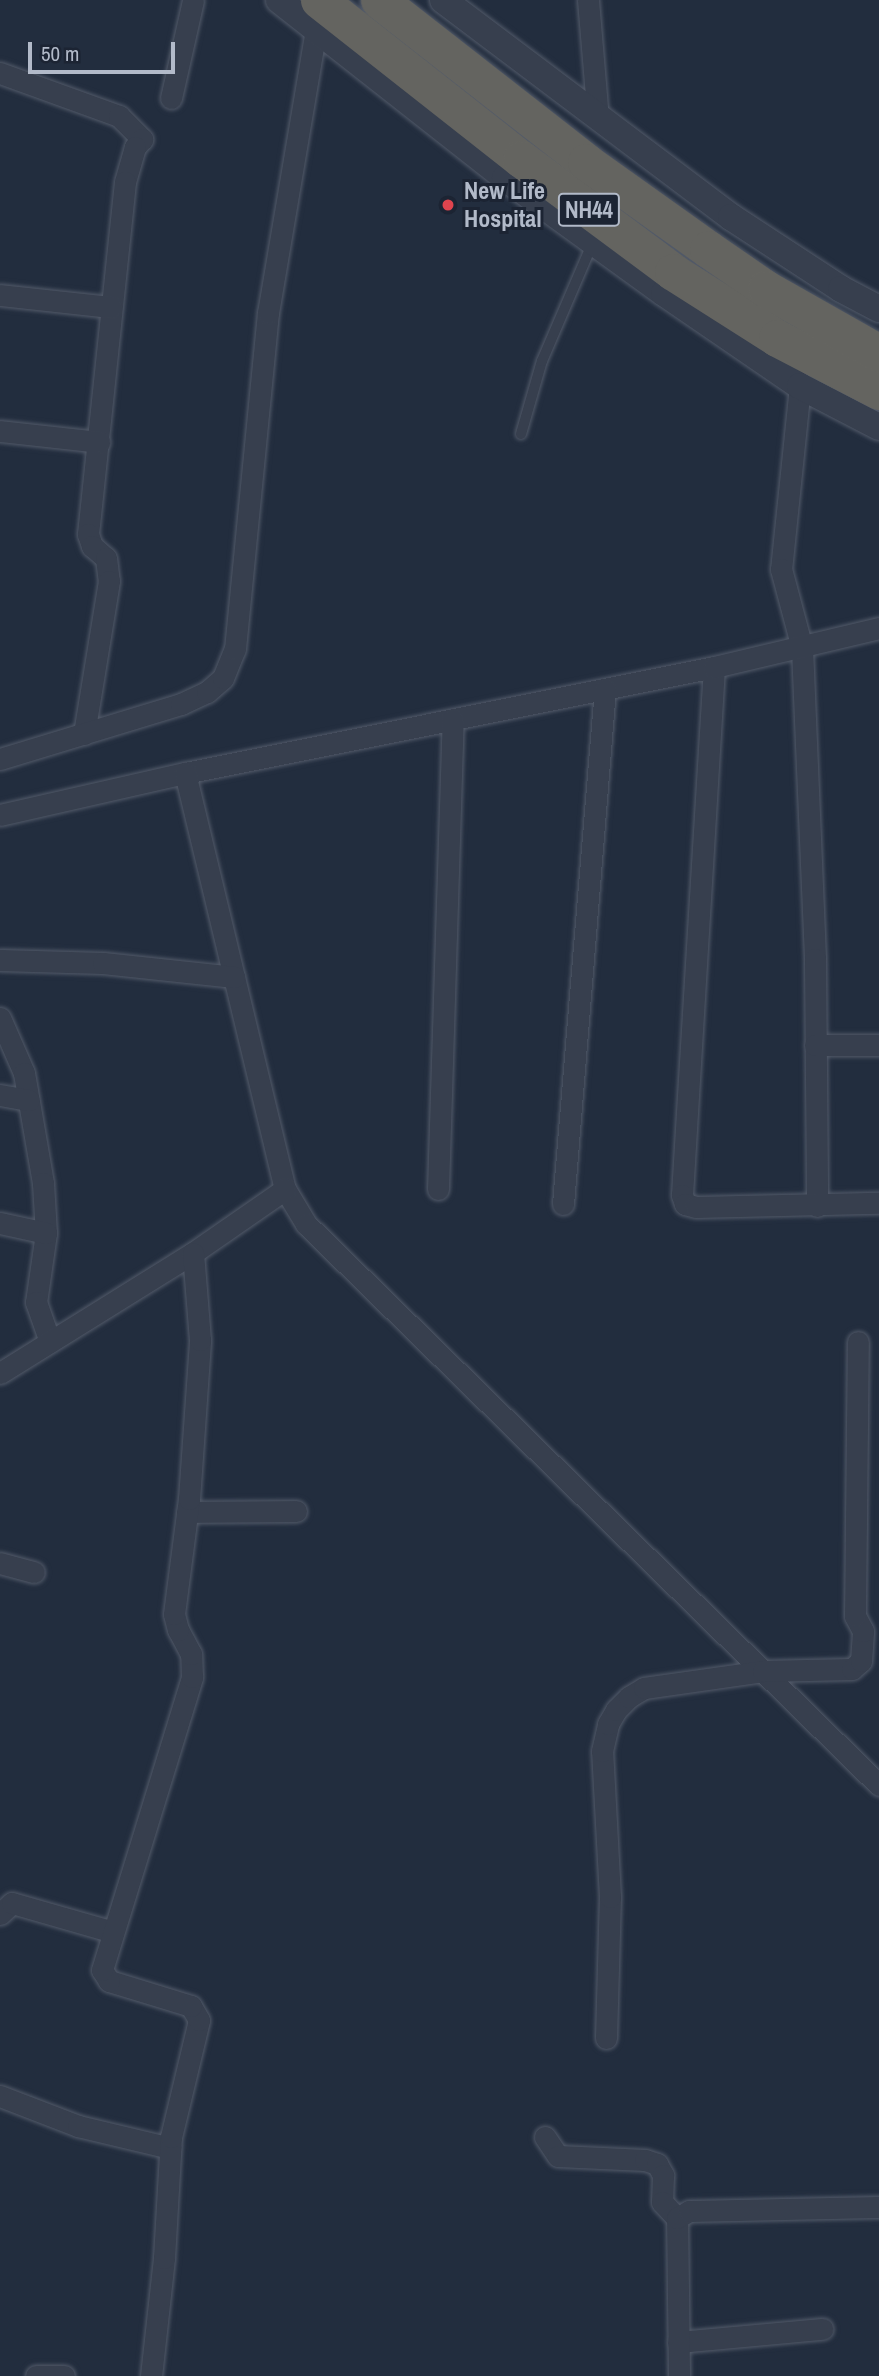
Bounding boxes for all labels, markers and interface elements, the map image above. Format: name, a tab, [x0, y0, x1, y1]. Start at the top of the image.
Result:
scale bar	[32, 28, 178, 72]
text: 50 m	[41, 39, 79, 68]
place label: New Life Hospital	[464, 177, 545, 233]
road number: NH44	[558, 190, 620, 230]
marker: New Life Hospital	[438, 195, 458, 215]

